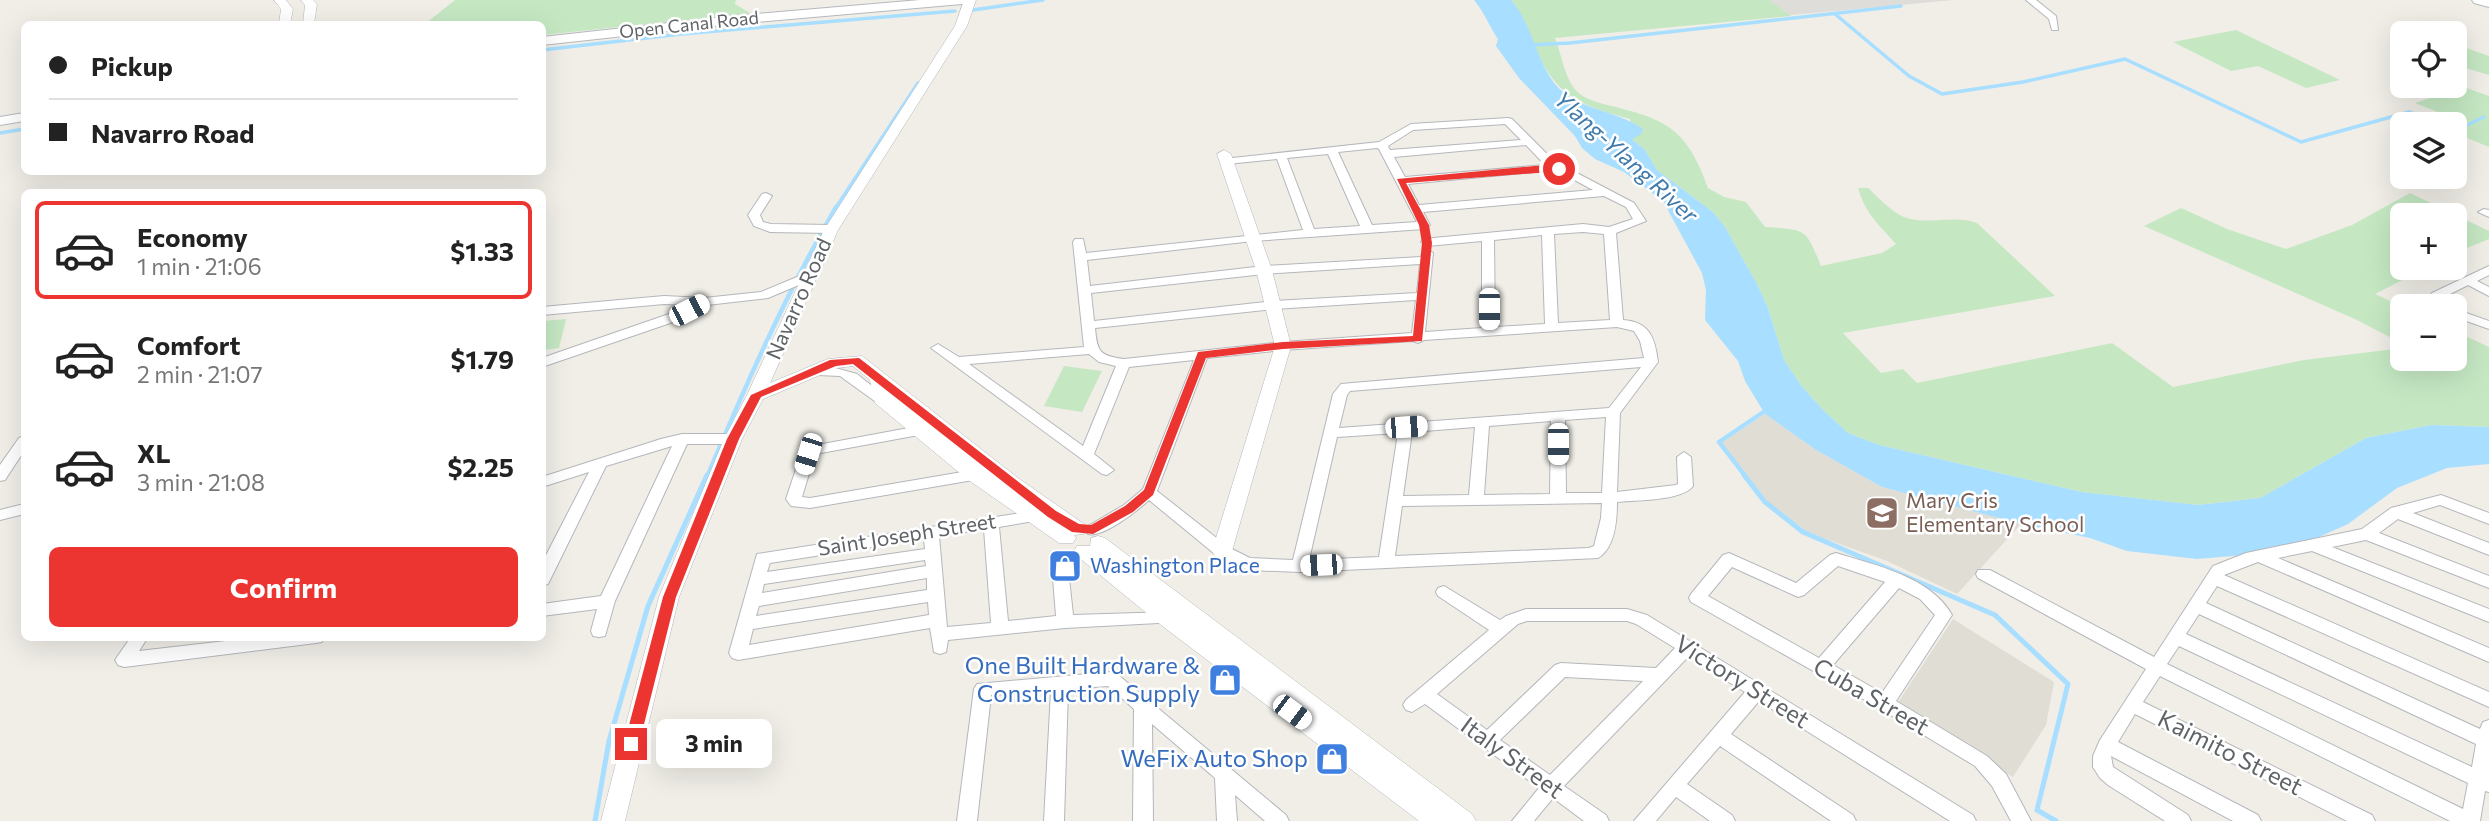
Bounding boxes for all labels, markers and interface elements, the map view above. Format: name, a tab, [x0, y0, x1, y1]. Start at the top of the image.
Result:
street label: Open Canal Road	[618, 6, 760, 42]
map controls	[2390, 21, 2467, 371]
button: locate	[2390, 21, 2467, 98]
text: Pickup	[91, 50, 173, 81]
water label: Ylang-Ylang River	[1549, 85, 1705, 229]
button: layers	[2390, 112, 2467, 189]
text: Navarro Road	[91, 117, 255, 148]
route start	[1543, 153, 1575, 185]
button: +	[2390, 203, 2467, 280]
icon: car	[53, 219, 116, 282]
text: Economy	[137, 221, 248, 252]
street label: Navarro Road	[760, 234, 836, 363]
text: $1.33	[450, 235, 514, 266]
text: 1 min · 21:06	[137, 252, 262, 280]
car	[1479, 288, 1500, 330]
car	[666, 291, 713, 329]
button: −	[2390, 294, 2467, 371]
icon: car	[53, 327, 116, 390]
text: Comfort	[137, 329, 240, 360]
text: $1.79	[451, 343, 514, 374]
text: 2 min · 21:07	[137, 360, 263, 388]
car	[1385, 415, 1428, 439]
car	[1548, 423, 1569, 465]
car	[792, 431, 825, 477]
icon: car	[53, 435, 116, 498]
text: XL	[137, 437, 171, 468]
text: $2.25	[447, 451, 514, 482]
text: 3 min · 21:08	[137, 468, 265, 496]
place label: Mary Cris Elementary School	[1906, 487, 2084, 536]
school or university icon: Mary Cris Elementary School	[1863, 494, 1901, 532]
street label: Saint Joseph Street	[816, 507, 998, 560]
button: Confirm	[49, 547, 518, 627]
shop icon: Washington Place	[1046, 547, 1084, 585]
place label: Washington Place	[1090, 552, 1260, 577]
car	[1300, 554, 1343, 576]
street label: Victory Street	[1670, 628, 1815, 734]
place label: One Built Hardware & Construction Supply	[965, 650, 1200, 707]
street label: Cuba Street	[1809, 651, 1935, 741]
shop icon: One Built Hardware & Construction Supply	[1206, 661, 1244, 699]
car	[1269, 691, 1316, 733]
street label: Kaimito Street	[2154, 703, 2308, 801]
street label: Italy Street	[1456, 710, 1570, 804]
callout: 3 min	[656, 720, 771, 768]
route end	[615, 728, 647, 760]
text: 3 min	[685, 729, 743, 757]
shop icon: WeFix Auto Shop	[1313, 740, 1351, 778]
place label: WeFix Auto Shop	[1121, 743, 1308, 772]

